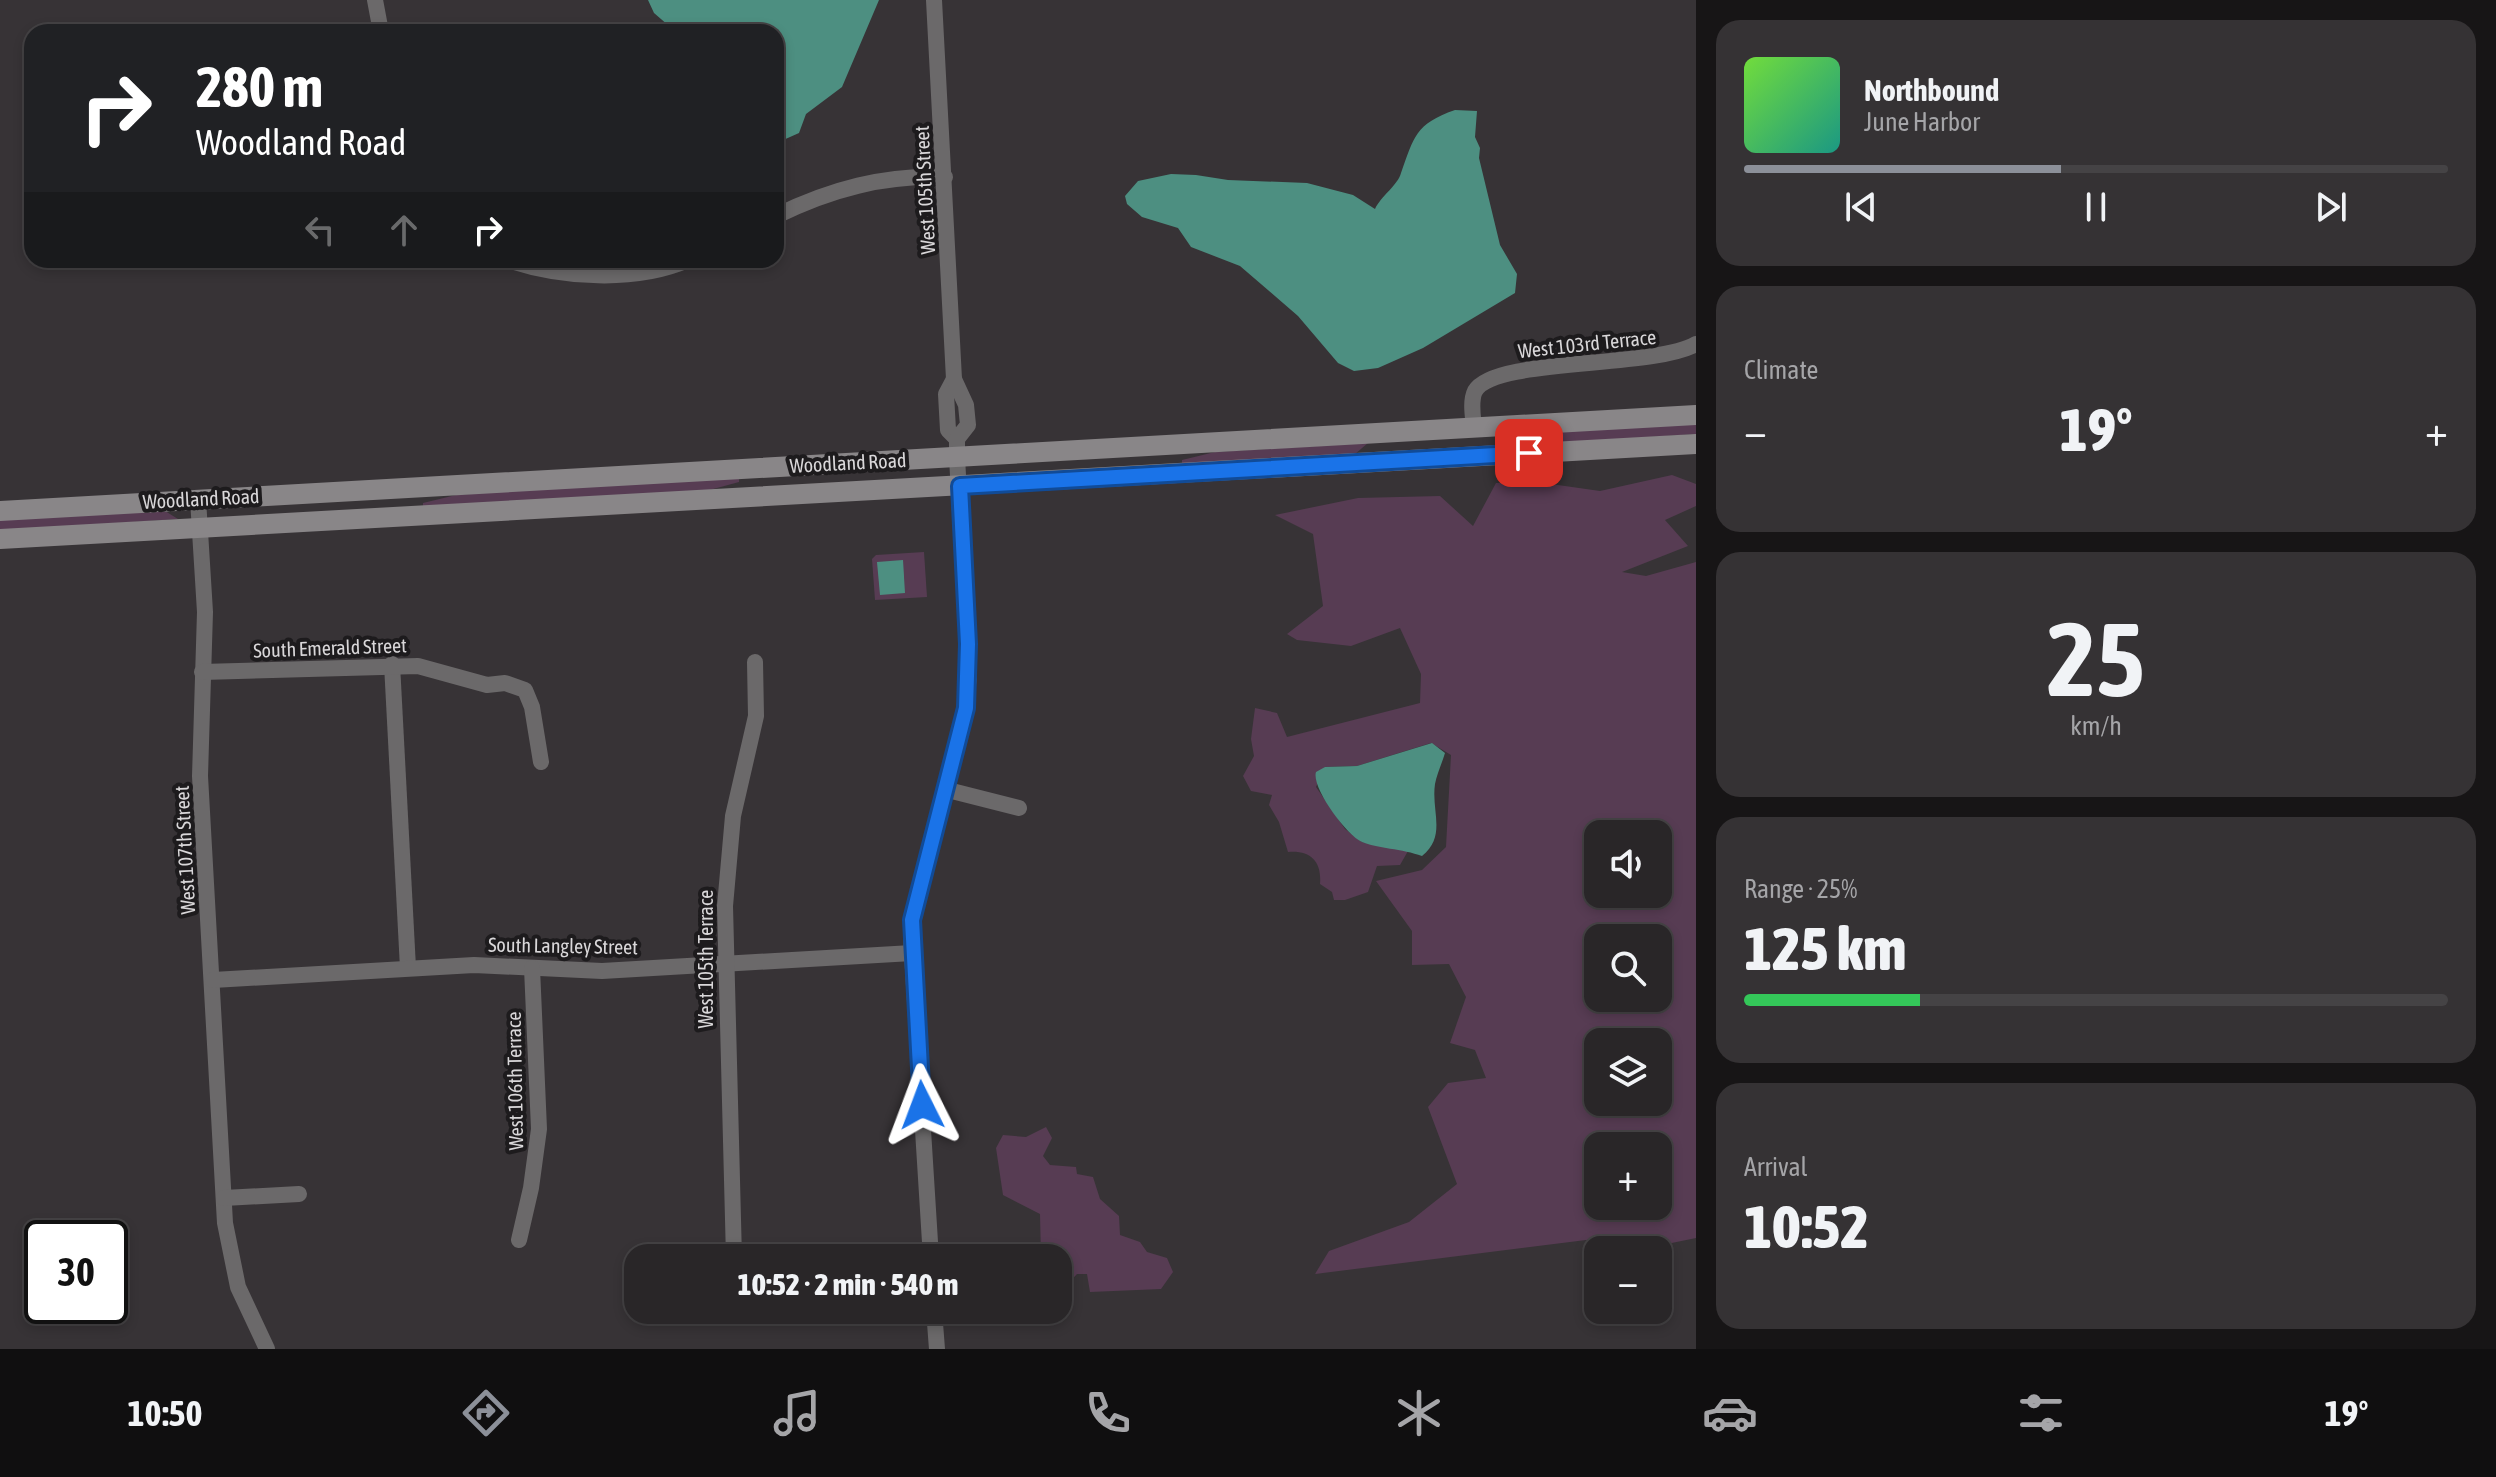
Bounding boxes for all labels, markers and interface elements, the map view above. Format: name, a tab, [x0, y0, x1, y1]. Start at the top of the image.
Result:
text: 280 m	[196, 55, 323, 119]
icon: right	[64, 56, 168, 160]
text: Northbound	[1864, 73, 1999, 107]
text: June Harbor	[1864, 107, 1980, 137]
text: Woodland Road	[196, 121, 406, 163]
street label: West 105th Street	[910, 125, 939, 255]
icon: previous	[1839, 185, 1883, 229]
icon: pause	[2074, 185, 2118, 229]
icon: next	[2309, 185, 2353, 229]
icon: left	[298, 208, 342, 252]
icon: ahead	[382, 208, 426, 252]
icon: right	[466, 208, 510, 252]
street label: West 103rd Terrace	[1517, 325, 1657, 362]
text: Climate	[1744, 355, 1818, 385]
text: 19°	[2060, 395, 2132, 464]
text: −	[1744, 405, 1767, 455]
text: +	[2425, 405, 2448, 455]
pin	[1495, 419, 1563, 487]
icon: arrive	[1507, 431, 1551, 475]
street label: Woodland Road	[789, 448, 907, 477]
street label: Woodland Road	[142, 484, 260, 513]
text: 25	[2047, 599, 2145, 718]
street label: South Emerald Street	[253, 633, 407, 662]
text: km/h	[2070, 711, 2122, 741]
street label: West 107th Street	[170, 785, 199, 915]
map controls	[1584, 820, 1672, 1324]
button: sound	[1584, 820, 1672, 908]
text: Range · 25%	[1744, 874, 1857, 904]
street label: West 105th Terrace	[694, 890, 717, 1028]
text: 125 km	[1744, 914, 1906, 983]
button: search	[1584, 924, 1672, 1012]
street label: South Langley Street	[488, 933, 638, 958]
street label: West 106th Terrace	[502, 1011, 527, 1151]
button: layers	[1584, 1028, 1672, 1116]
position arrow	[880, 1063, 964, 1147]
button: +	[1584, 1132, 1672, 1220]
text: Arrival	[1744, 1152, 1808, 1182]
text: 10:52	[1744, 1192, 1869, 1261]
speed limit sign: 30	[24, 1220, 128, 1324]
button: −	[1584, 1236, 1672, 1324]
text: 10:52 · 2 min · 540 m	[738, 1267, 958, 1301]
icon: directions	[458, 1385, 514, 1441]
icon: music	[769, 1385, 825, 1441]
icon: phone	[1080, 1385, 1136, 1441]
icon: climate	[1391, 1385, 1447, 1441]
icon: car	[1702, 1385, 1758, 1441]
icon: filters	[2013, 1385, 2069, 1441]
text: 10:50	[128, 1392, 202, 1434]
text: 19°	[2325, 1392, 2368, 1434]

